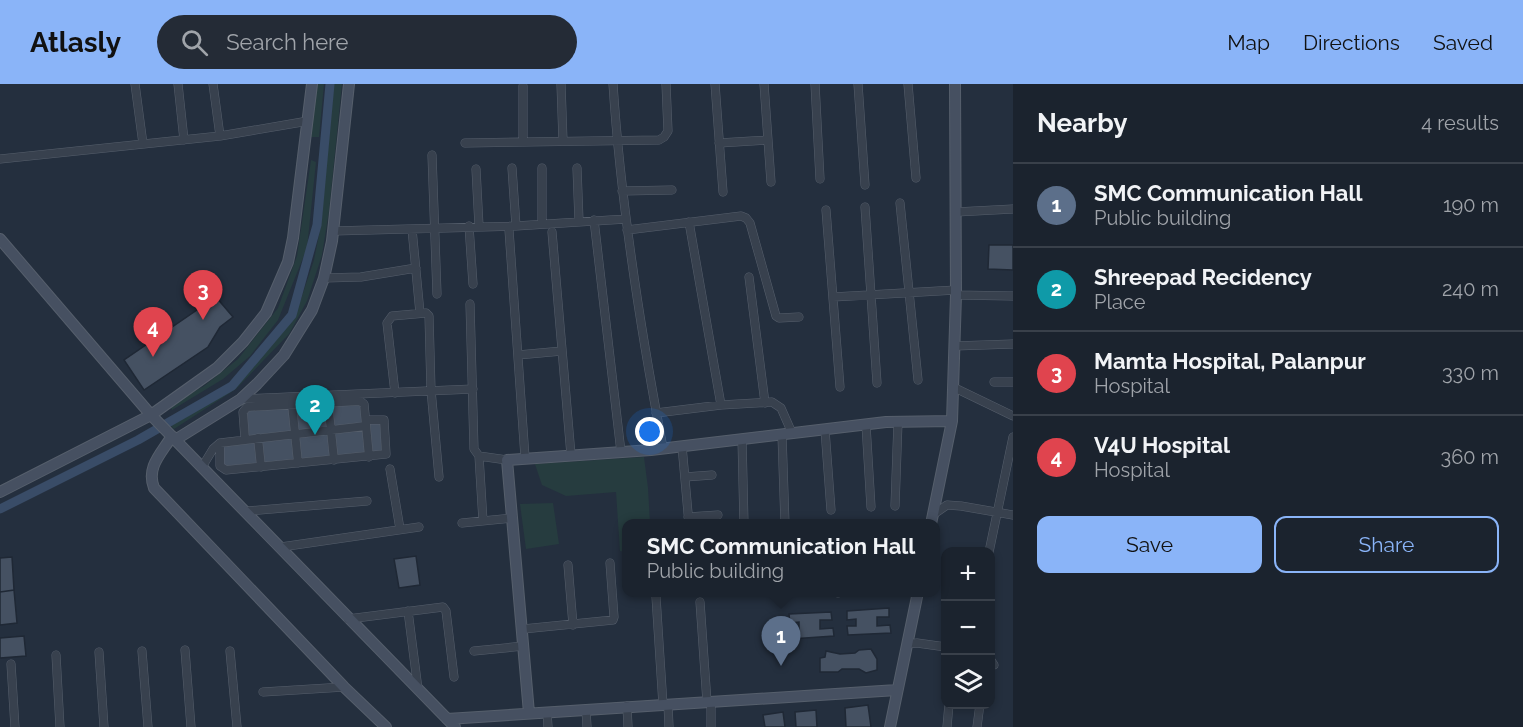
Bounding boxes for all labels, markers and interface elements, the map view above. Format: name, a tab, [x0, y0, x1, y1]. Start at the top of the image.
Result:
search box	[157, 15, 577, 69]
text: Atlasly	[30, 26, 121, 59]
icon: search	[178, 26, 211, 59]
text: Search here	[226, 29, 348, 55]
text: Map	[1227, 30, 1270, 55]
text: Directions	[1303, 30, 1400, 55]
text: Saved	[1433, 30, 1493, 55]
text: Nearby	[1037, 108, 1127, 138]
text: 4 results	[1421, 111, 1499, 135]
text: SMC Communication Hall	[1094, 180, 1362, 206]
text: 1	[1052, 193, 1061, 217]
text: 190 m	[1443, 193, 1499, 217]
text: Public building	[1094, 206, 1231, 230]
text: Shreepad Recidency	[1094, 264, 1312, 290]
pin: 3	[184, 270, 222, 320]
text: 2	[1051, 277, 1062, 301]
text: 240 m	[1442, 277, 1499, 301]
text: Place	[1094, 290, 1145, 314]
pin: 4	[134, 308, 172, 357]
text: Mamta Hospital, Palanpur	[1094, 348, 1366, 374]
text: 3	[1051, 361, 1062, 385]
text: 330 m	[1442, 361, 1499, 385]
text: Hospital	[1094, 374, 1170, 398]
pin: 2	[296, 386, 334, 435]
your location	[635, 417, 664, 446]
text: V4U Hospital	[1094, 432, 1230, 458]
text: 4	[1051, 445, 1062, 469]
text: 360 m	[1441, 445, 1499, 469]
text: Hospital	[1094, 458, 1170, 482]
button: Save	[1037, 516, 1262, 573]
button: Share	[1274, 516, 1499, 573]
popup	[622, 519, 940, 597]
text: SMC Communication Hall	[647, 533, 915, 559]
map controls	[941, 547, 995, 709]
button: +	[941, 547, 995, 601]
text: Public building	[647, 559, 784, 583]
button: −	[941, 601, 995, 655]
pin: 1	[762, 616, 800, 666]
button: layers	[941, 655, 995, 709]

